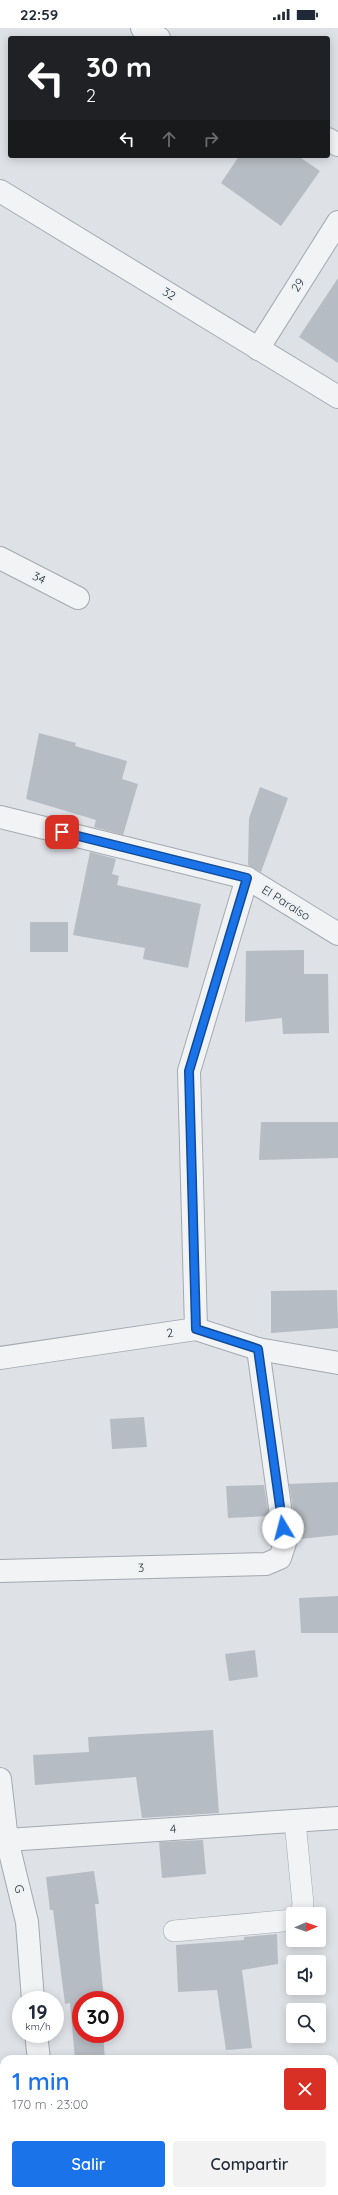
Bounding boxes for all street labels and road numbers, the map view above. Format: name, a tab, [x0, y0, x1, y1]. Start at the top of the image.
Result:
street label: 29	[288, 275, 308, 294]
street label: 32	[160, 284, 179, 304]
street label: 34	[30, 568, 48, 587]
street label: El Paraíso	[259, 882, 313, 923]
street label: 2	[165, 1325, 175, 1340]
street label: 3	[138, 1560, 144, 1575]
street label: 4	[169, 1821, 177, 1836]
street label: G	[11, 1883, 28, 1895]

